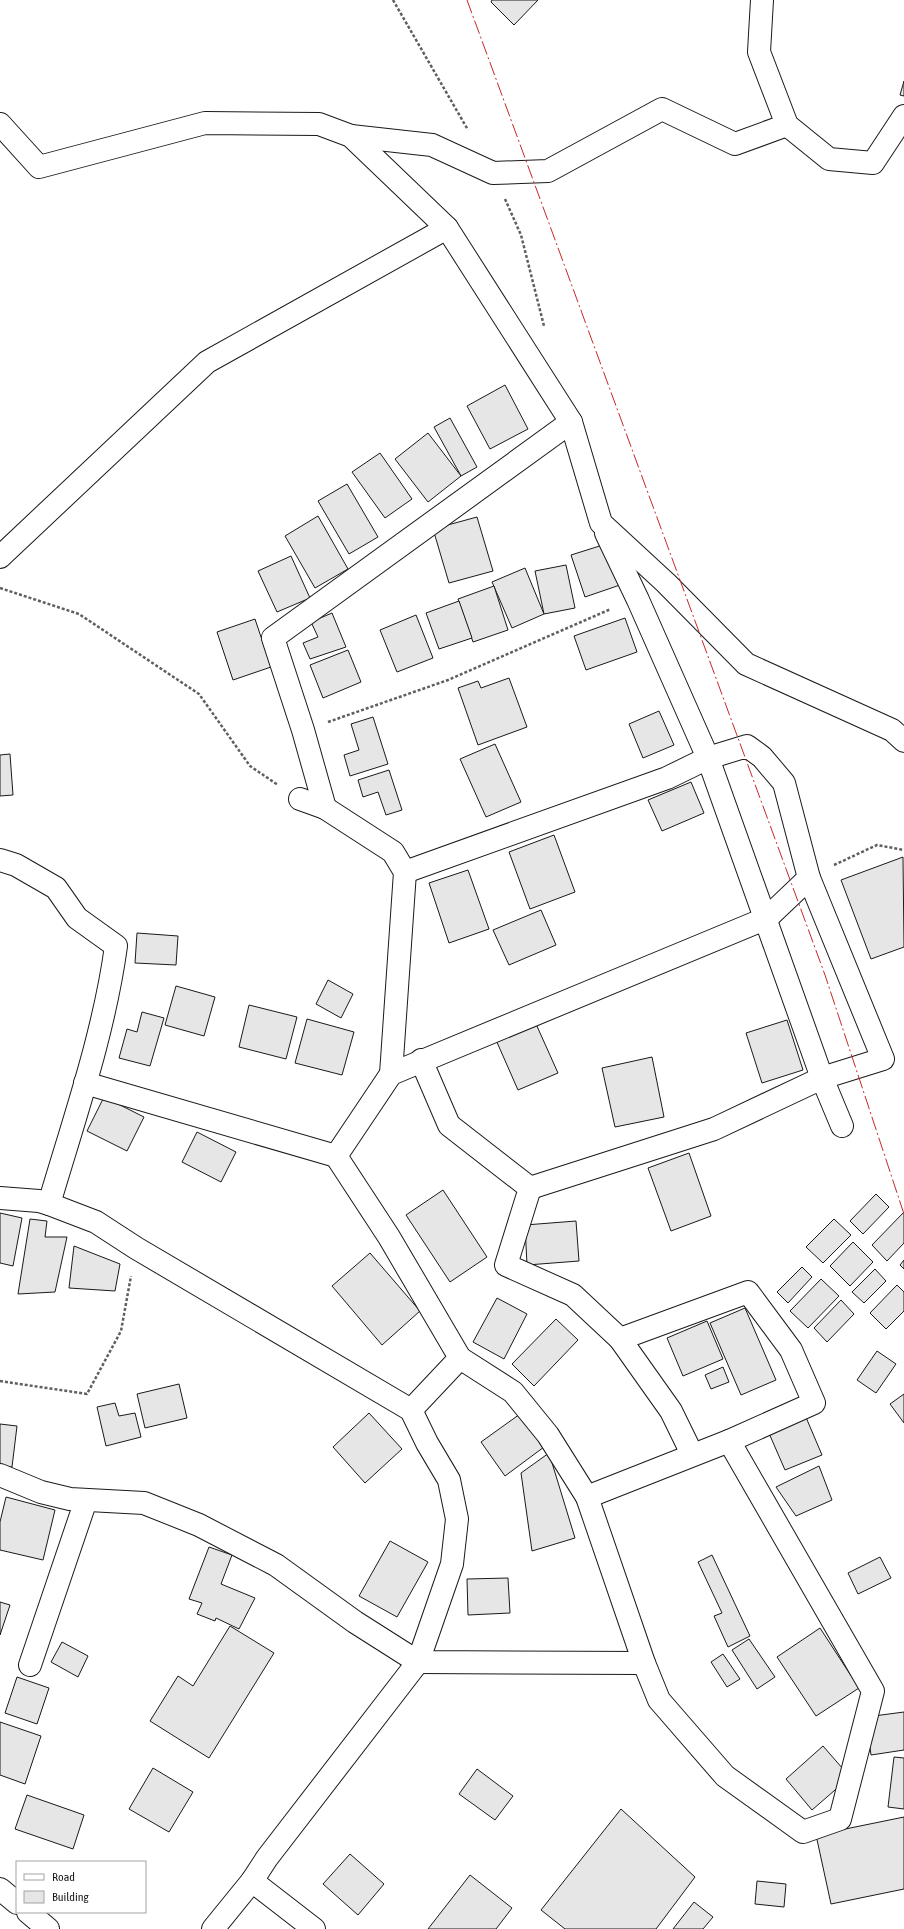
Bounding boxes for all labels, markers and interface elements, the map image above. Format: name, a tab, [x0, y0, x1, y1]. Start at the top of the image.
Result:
legend	[16, 1861, 146, 1913]
text: Road	[52, 1870, 75, 1884]
text: Building	[52, 1890, 90, 1904]

